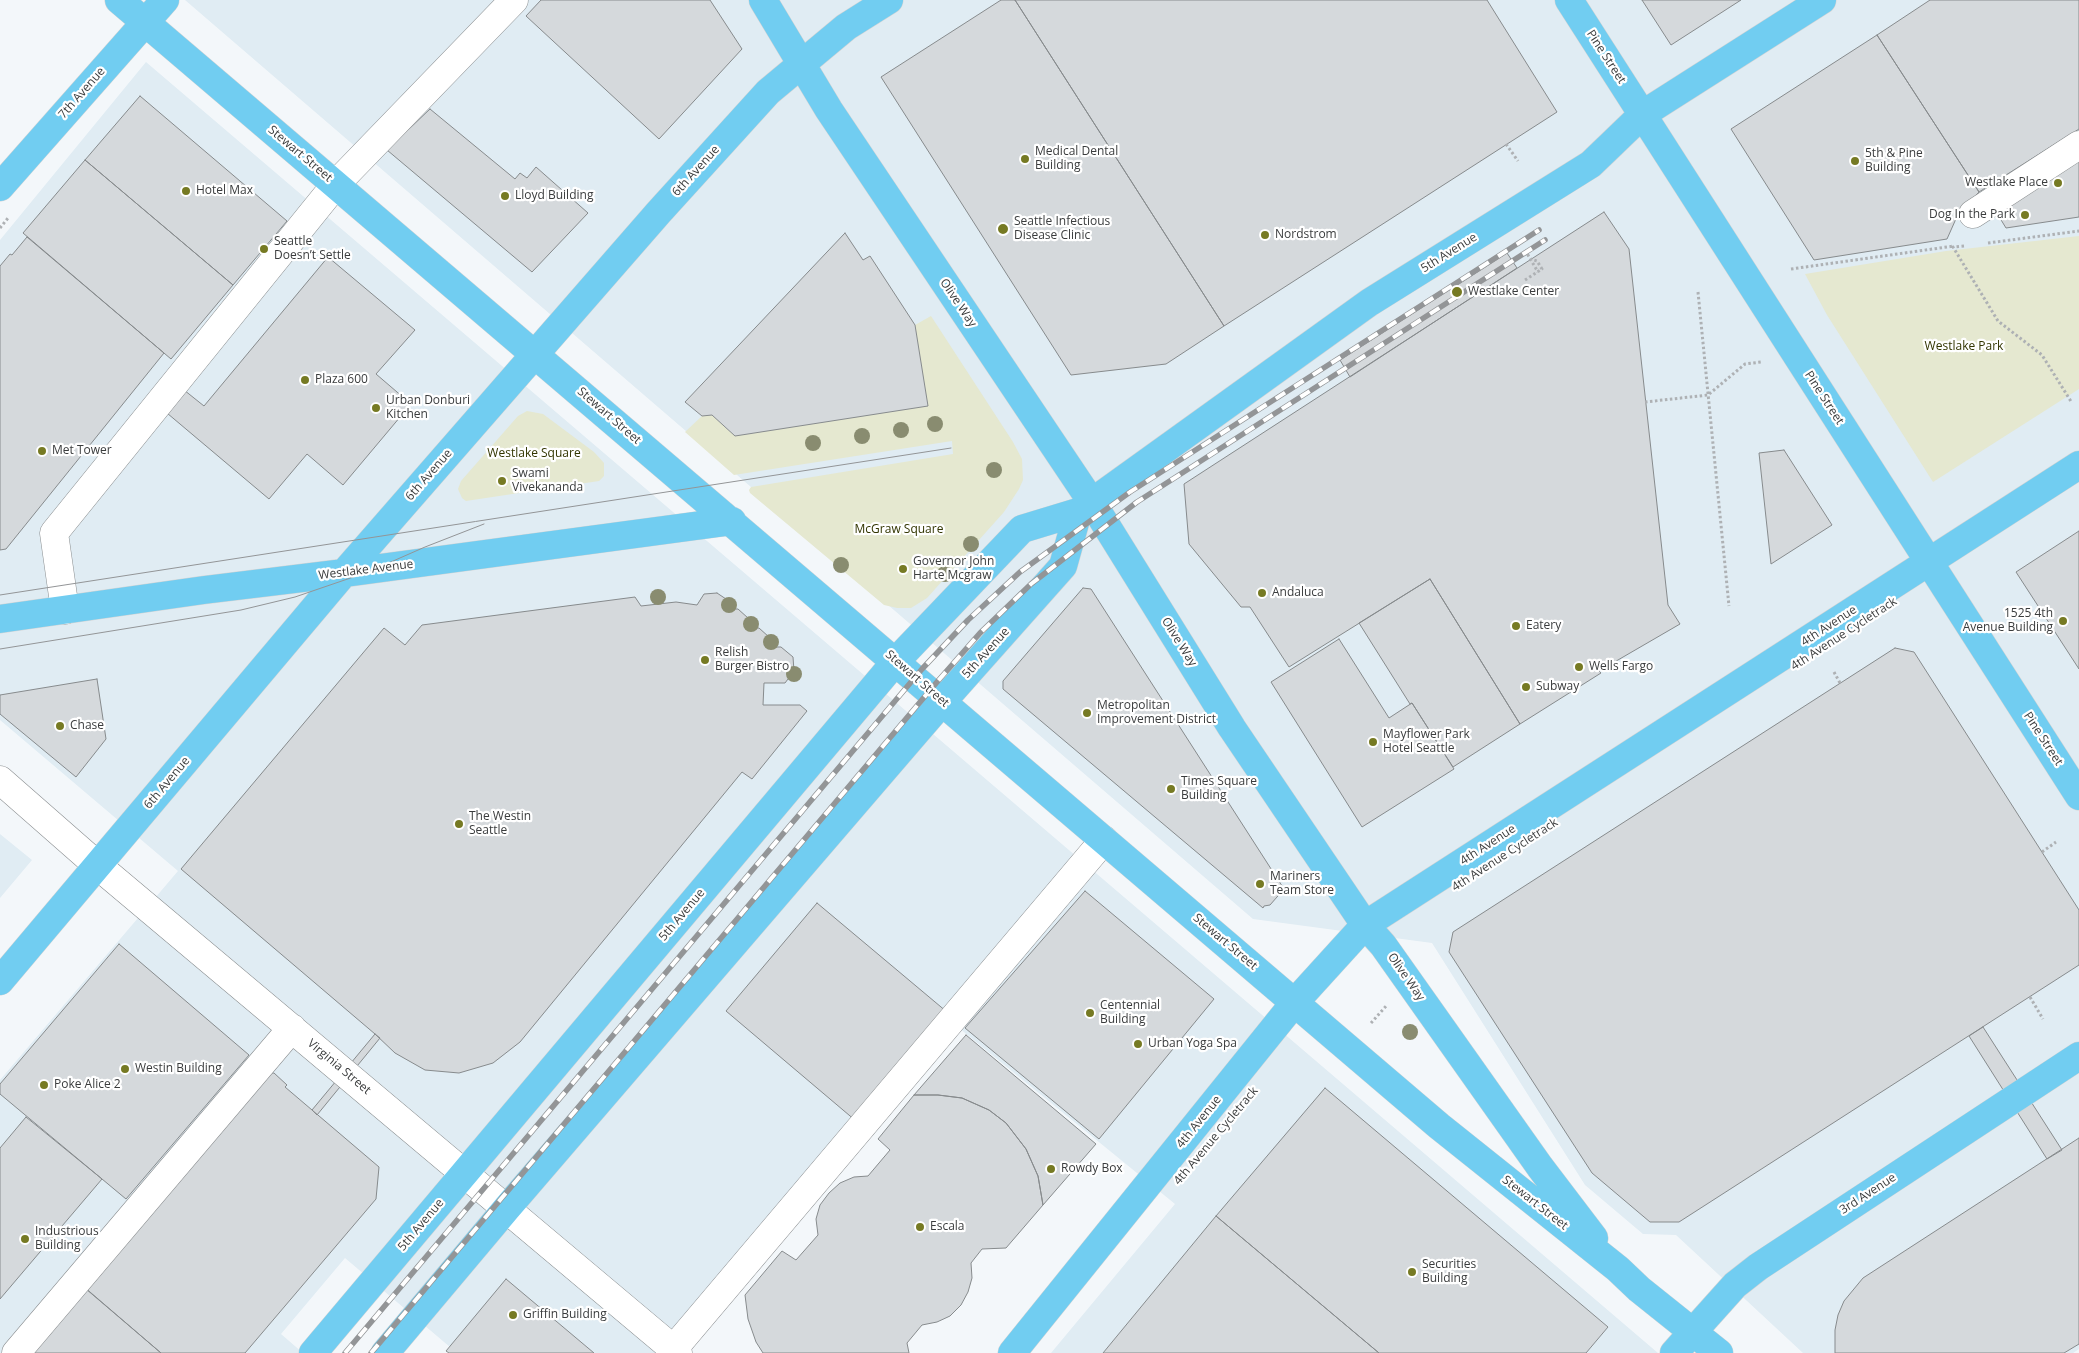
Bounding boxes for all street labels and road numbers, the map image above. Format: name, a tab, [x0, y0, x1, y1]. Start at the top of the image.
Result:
street label: Pine Street	[1583, 28, 1629, 86]
street label: 7th Avenue	[56, 64, 108, 122]
street label: Stewart Street	[265, 123, 335, 185]
street label: 6th Avenue	[669, 143, 723, 199]
street label: 5th Avenue	[1418, 230, 1480, 276]
street label: Olive Way	[937, 276, 979, 330]
street label: Pine Street	[1801, 369, 1847, 427]
street label: Stewart Street	[574, 385, 644, 447]
street label: 6th Avenue	[403, 446, 455, 504]
street label: Westlake Avenue	[318, 557, 414, 583]
street label: 4th Avenue Cycletrack	[1788, 594, 1900, 674]
street label: 4th Avenue	[1798, 603, 1860, 649]
street label: Olive Way	[1158, 615, 1200, 669]
street label: 5th Avenue	[959, 625, 1013, 681]
street label: Stewart Street	[882, 648, 952, 710]
street label: Pine Street	[2020, 710, 2066, 768]
street label: 6th Avenue	[141, 754, 193, 812]
street label: 4th Avenue Cycletrack	[1449, 815, 1561, 895]
street label: 4th Avenue	[1457, 822, 1519, 868]
street label: 5th Avenue	[656, 886, 708, 944]
street label: Stewart Street	[1190, 911, 1260, 973]
street label: Olive Way	[1384, 950, 1428, 1004]
street label: Virginia Street	[304, 1036, 374, 1098]
street label: 4th Avenue Cycletrack	[1171, 1084, 1261, 1188]
street label: 4th Avenue	[1173, 1093, 1225, 1151]
street label: 3rd Avenue	[1837, 1171, 1899, 1217]
street label: Stewart Street	[1499, 1173, 1571, 1233]
street label: 5th Avenue	[395, 1196, 447, 1254]

